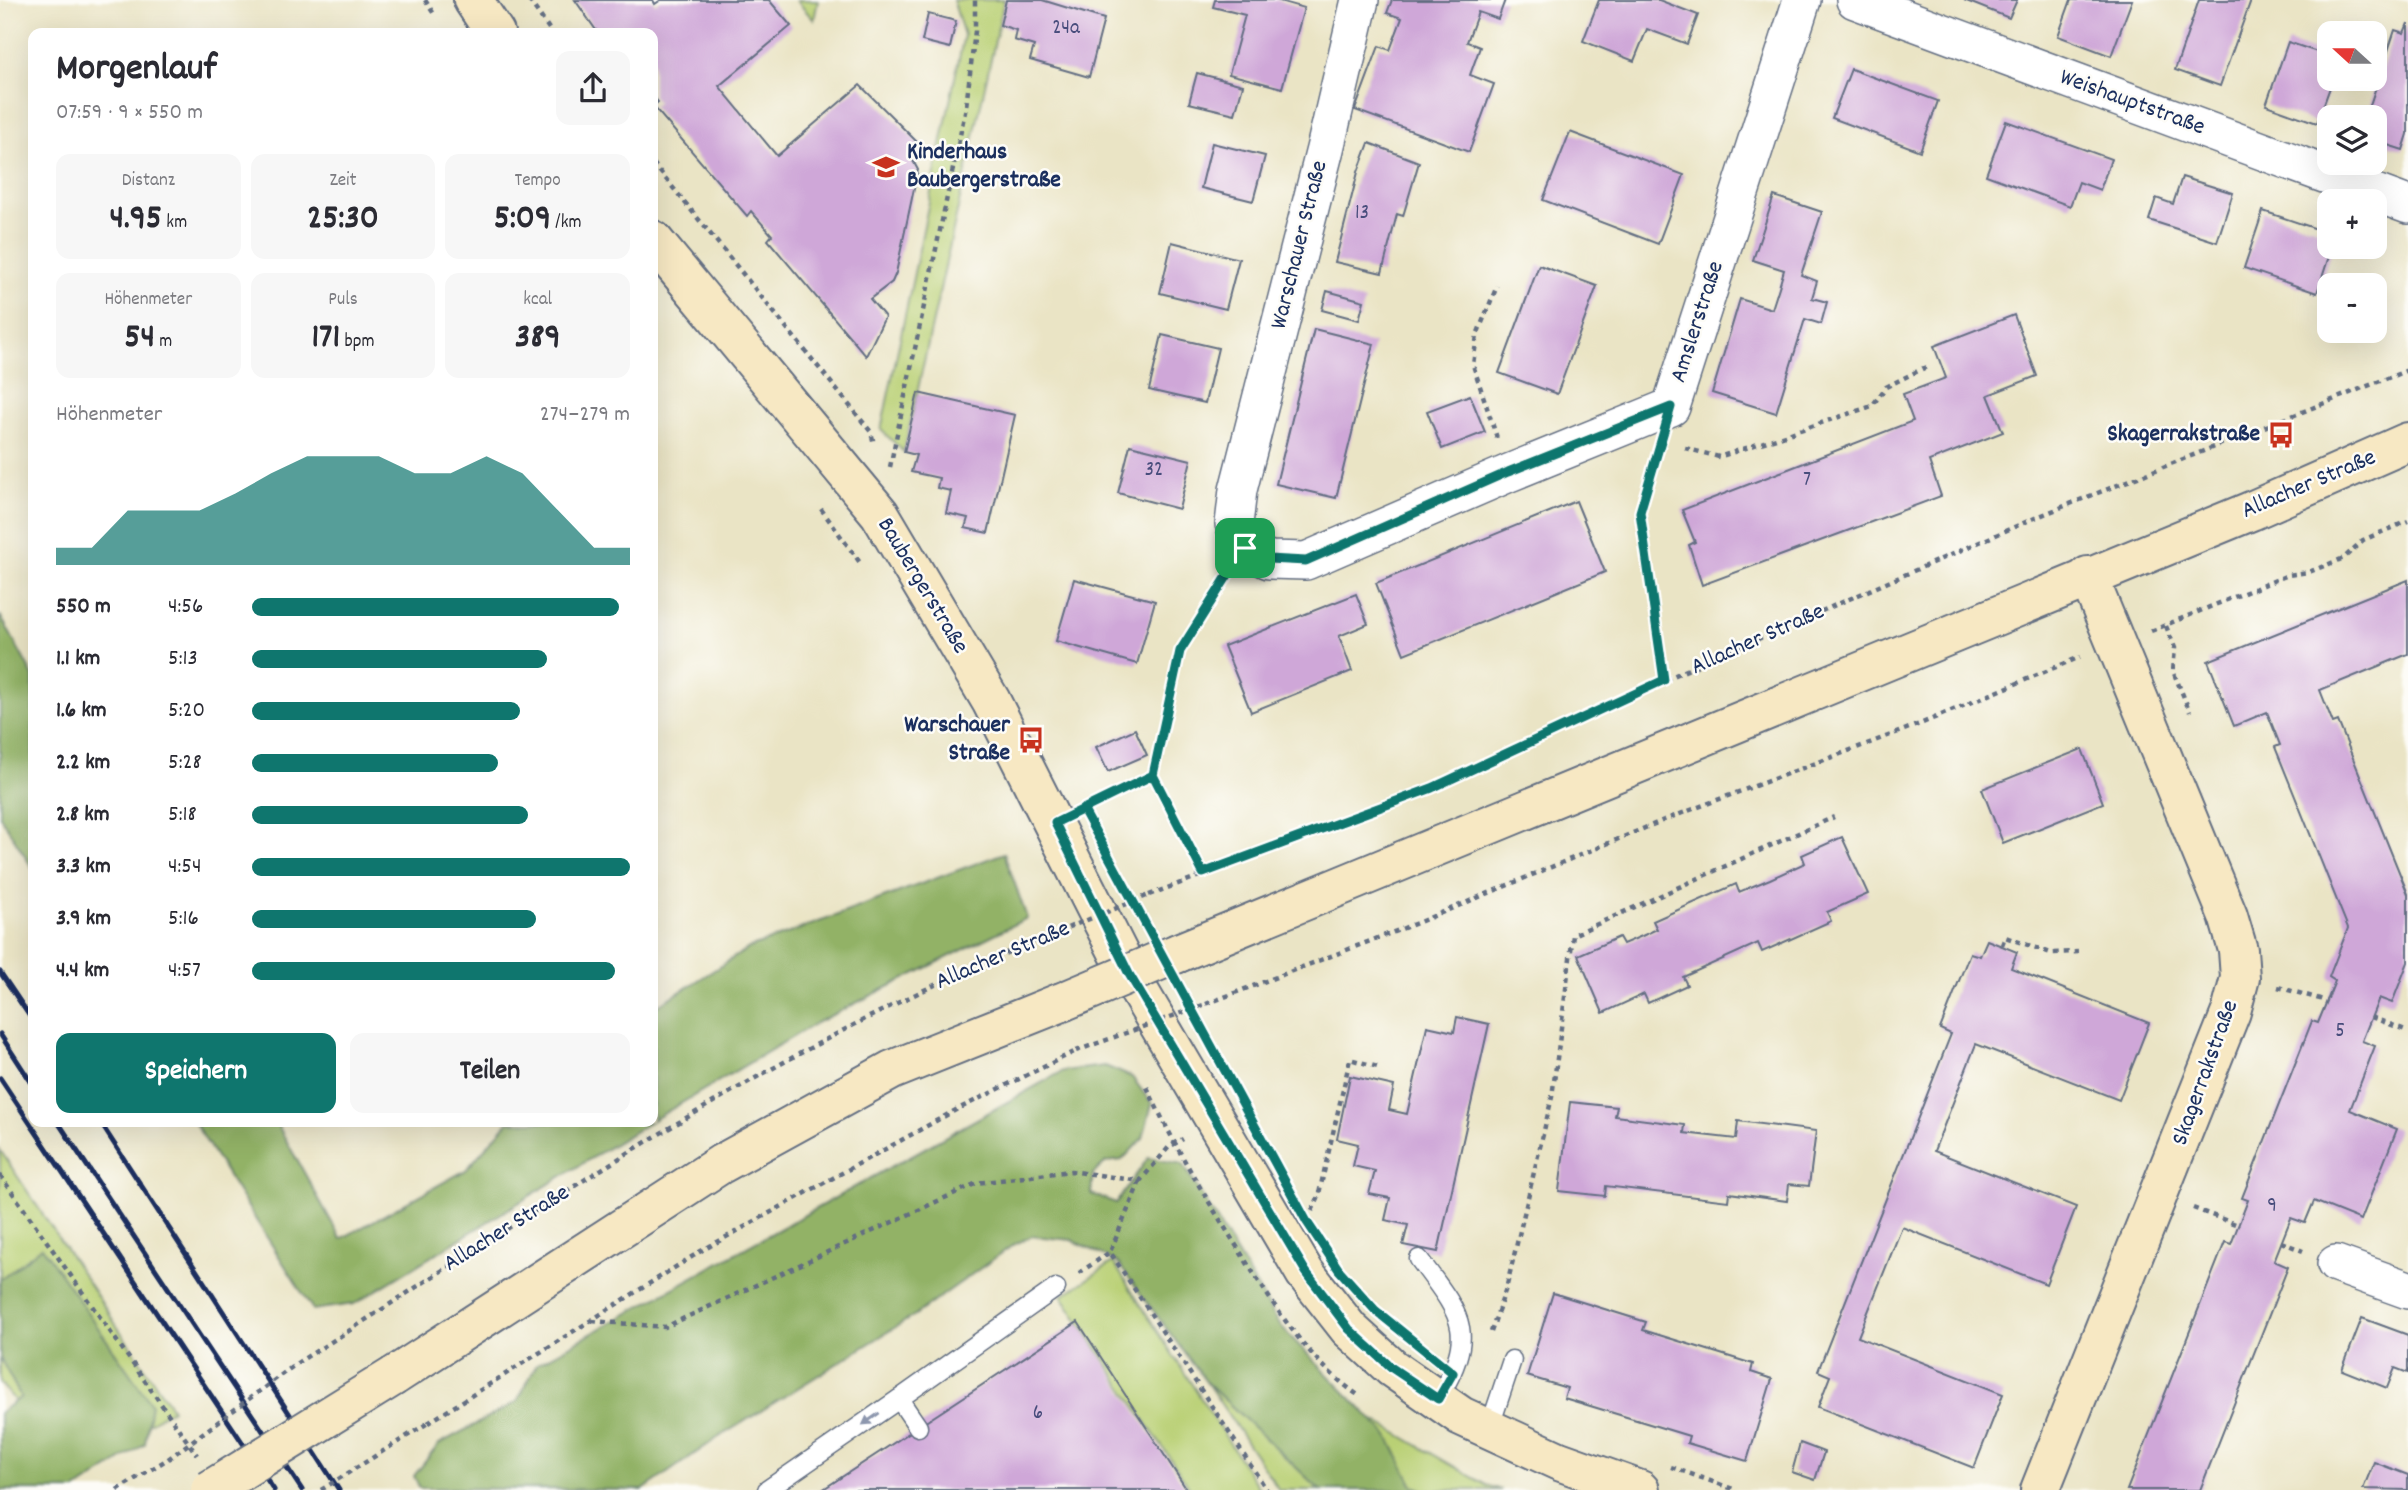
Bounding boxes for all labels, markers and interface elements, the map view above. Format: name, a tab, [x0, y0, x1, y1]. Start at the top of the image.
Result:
house number: 24a	[1052, 14, 1081, 44]
north arrow	[2317, 21, 2387, 91]
map controls	[2317, 21, 2387, 343]
text: Morgenlauf	[56, 43, 217, 98]
button: share	[556, 51, 630, 125]
street label: Weishauptstraße	[2055, 61, 2209, 145]
text: 07:59 · 9 × 550 m	[56, 97, 203, 130]
button: layers	[2317, 105, 2387, 175]
place label: Kinderhaus Baubergerstraße	[907, 136, 1061, 198]
school or university icon: Kinderhaus Baubergerstraße	[871, 152, 901, 182]
street label: Warschauer Straße	[1263, 157, 1337, 333]
text: Distanz	[122, 168, 175, 195]
text: Zeit	[329, 168, 357, 195]
text: Tempo	[515, 168, 561, 195]
button: +	[2317, 189, 2387, 259]
text: 4.95	[109, 195, 162, 245]
text: 25:30	[307, 195, 379, 245]
text: 5:09	[494, 195, 551, 245]
house number: 13	[1355, 199, 1369, 229]
text: km	[162, 210, 187, 237]
text: /km	[551, 210, 582, 237]
street label: Amslerstraße	[1662, 257, 1734, 387]
button: −	[2317, 273, 2387, 343]
text: Höhenmeter	[104, 287, 192, 314]
text: Puls	[328, 287, 358, 314]
text: kcal	[523, 287, 552, 314]
text: 54	[124, 314, 155, 364]
text: 171	[311, 314, 340, 364]
text: 389	[515, 314, 560, 364]
text: m	[155, 329, 172, 356]
text: bpm	[340, 329, 375, 356]
text: Höhenmeter	[56, 399, 162, 432]
text: 274–279 m	[540, 399, 630, 432]
place label: Skagerrakstraße	[2107, 418, 2260, 452]
bus stop icon: Skagerrakstraße	[2266, 420, 2296, 450]
street label: Allacher Straße	[2237, 441, 2381, 529]
house number: 32	[1145, 456, 1163, 486]
house number: 7	[1803, 466, 1811, 496]
street label: Baubergerstraße	[868, 511, 976, 661]
pin	[1215, 518, 1275, 578]
icon: arrive	[1226, 529, 1264, 567]
text: 550 m	[56, 591, 111, 624]
text: 4:56	[168, 591, 203, 624]
street label: Allacher Straße	[1686, 595, 1830, 685]
text: 1.1 km	[56, 643, 100, 676]
text: 5:13	[168, 643, 198, 676]
text: 1.6 km	[56, 695, 107, 728]
text: 5:20	[168, 695, 205, 728]
place label: Warschauer Straße	[904, 709, 1011, 771]
bus stop icon: Warschauer Straße	[1016, 725, 1046, 755]
text: 2.2 km	[56, 747, 110, 780]
text: 5:28	[168, 747, 202, 780]
text: 2.8 km	[56, 799, 110, 832]
text: 5:18	[168, 799, 197, 832]
text: 3.3 km	[56, 851, 111, 884]
text: 4:54	[168, 851, 202, 884]
text: 3.9 km	[56, 903, 111, 936]
text: 5:16	[168, 903, 199, 936]
street label: Allacher Straße	[931, 912, 1075, 1000]
text: 4.4 km	[56, 955, 109, 988]
text: 4:57	[168, 955, 201, 988]
street label: Skagerrakstraße	[2164, 995, 2248, 1151]
house number: 5	[2335, 1017, 2345, 1047]
button: Speichern	[56, 1033, 336, 1113]
button: Teilen	[350, 1033, 630, 1113]
street label: Allacher Straße	[437, 1177, 577, 1281]
house number: 9	[2267, 1192, 2277, 1222]
house number: 6	[1033, 1399, 1043, 1429]
one-way arrow	[862, 1412, 880, 1426]

